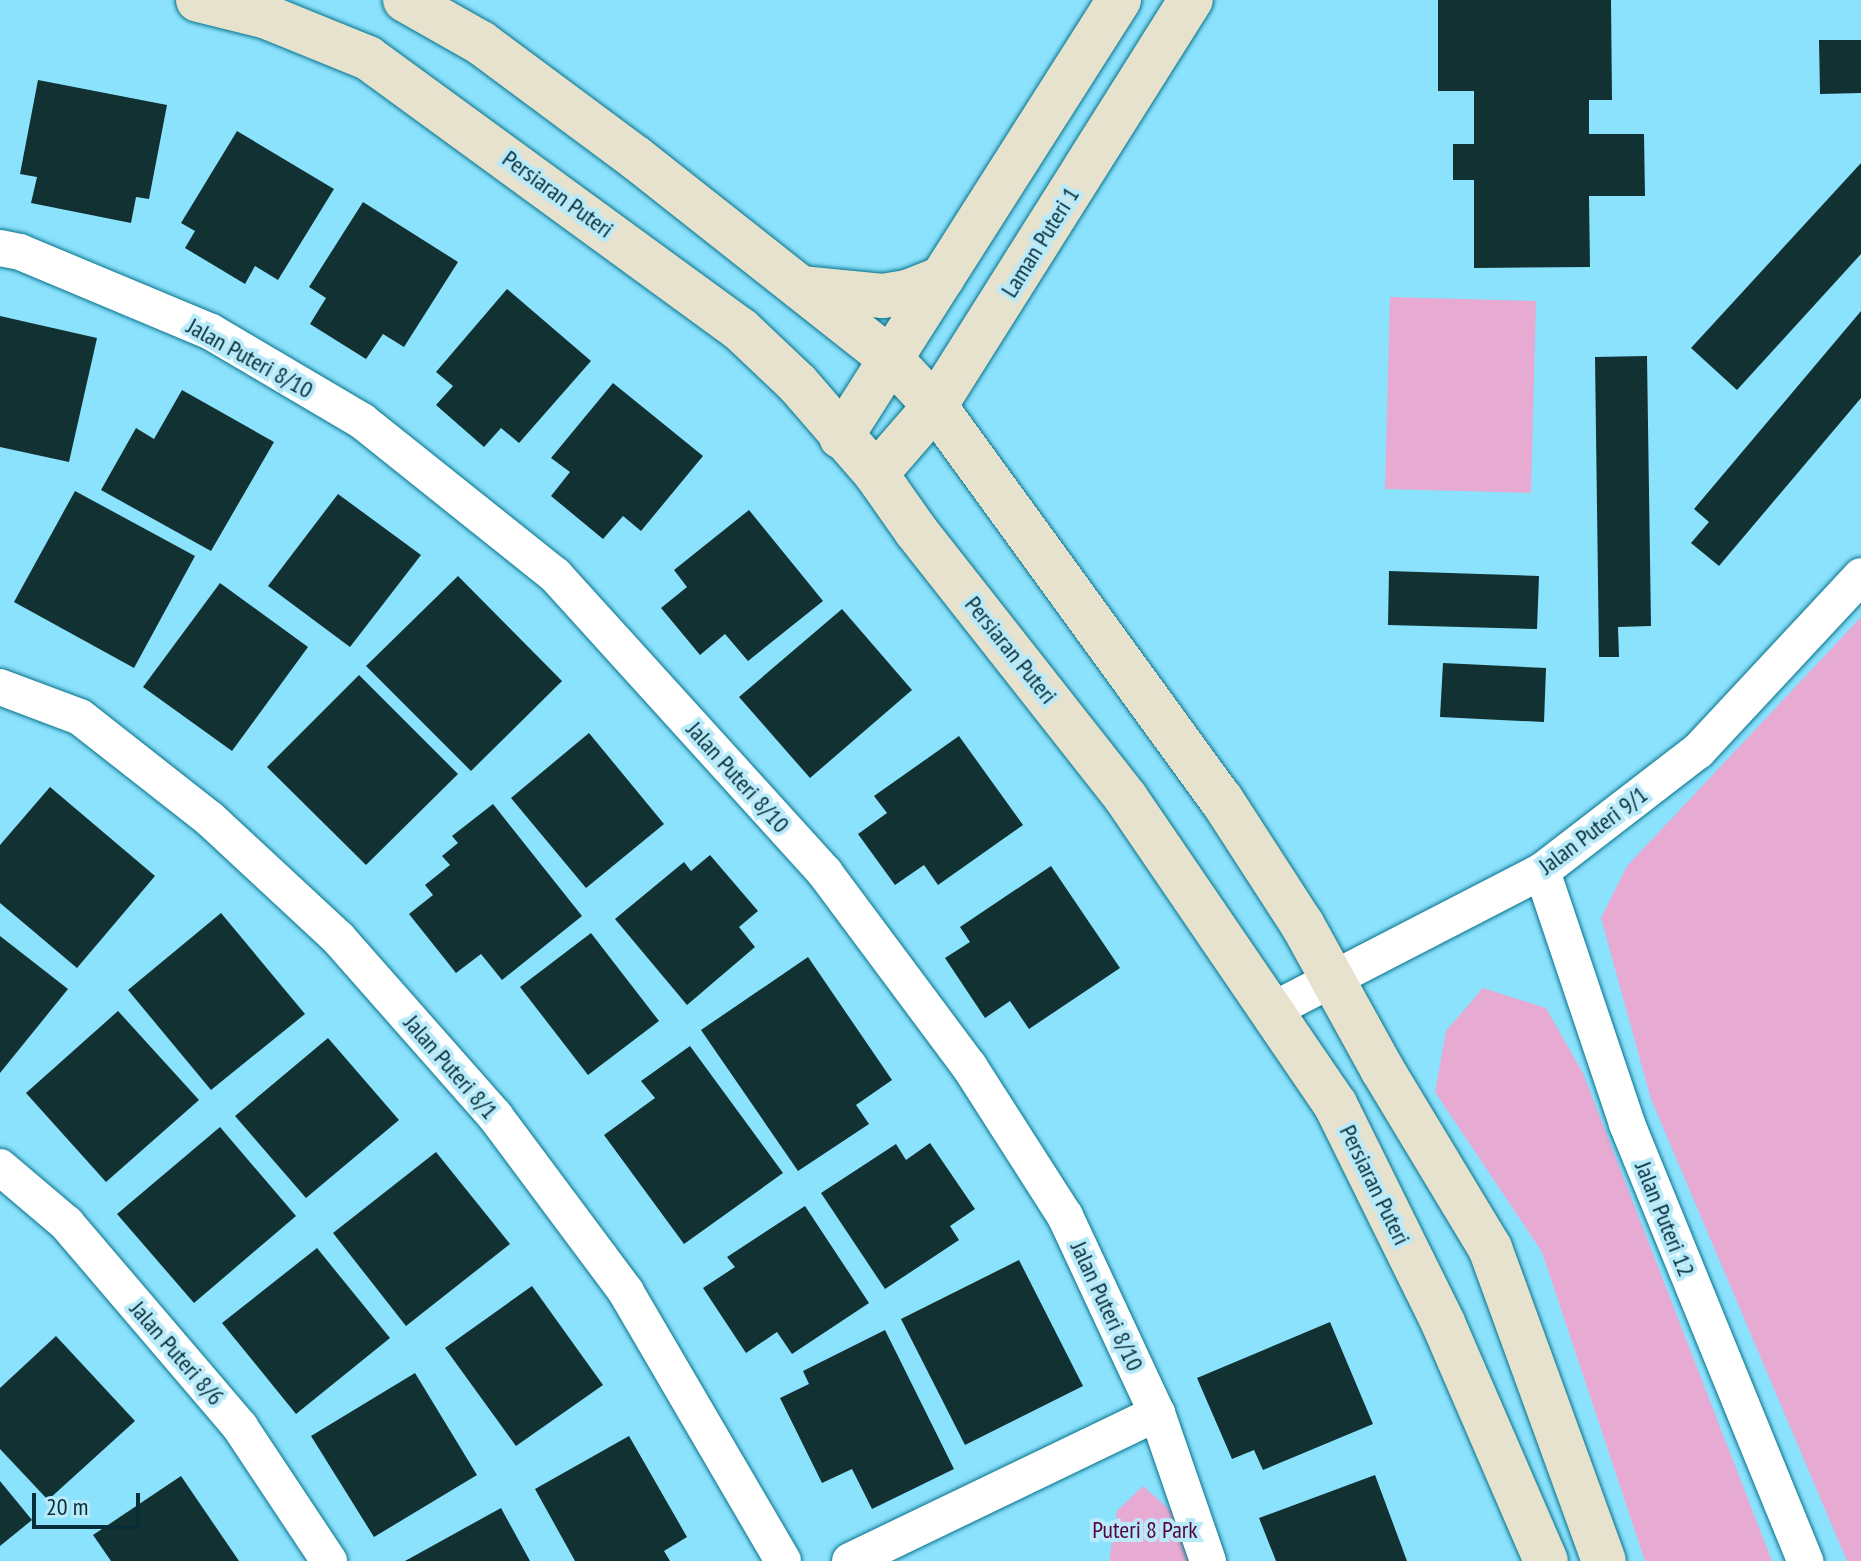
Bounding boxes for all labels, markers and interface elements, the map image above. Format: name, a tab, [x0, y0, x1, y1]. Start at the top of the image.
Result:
street label: Persiaran Puteri	[497, 144, 619, 244]
street label: Laman Puteri 1	[995, 182, 1085, 302]
street label: Jalan Puteri 8/10	[182, 312, 318, 404]
street label: Persiaran Puteri	[959, 590, 1063, 710]
street label: Jalan Puteri 8/10	[681, 716, 795, 838]
street label: Jalan Puteri 9/1	[1533, 780, 1653, 880]
street label: Jalan Puteri 8/1	[398, 1009, 504, 1125]
street label: Persiaran Puteri	[1334, 1120, 1416, 1250]
street label: Jalan Puteri 12	[1629, 1157, 1701, 1281]
street label: Jalan Puteri 8/10	[1064, 1237, 1150, 1375]
street label: Jalan Puteri 8/6	[124, 1295, 230, 1411]
scale bar	[36, 1477, 144, 1527]
text: 20 m	[46, 1491, 88, 1522]
park label: Puteri 8 Park	[1092, 1516, 1198, 1544]

